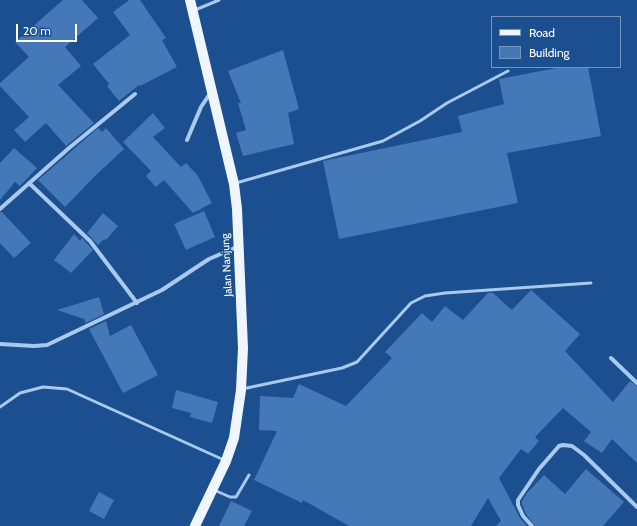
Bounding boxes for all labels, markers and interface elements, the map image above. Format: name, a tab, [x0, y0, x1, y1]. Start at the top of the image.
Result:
scale bar	[18, 16, 79, 42]
legend	[491, 16, 621, 68]
text: 20 m	[23, 23, 51, 38]
text: Road	[529, 25, 555, 40]
text: Building	[529, 45, 570, 60]
street label: Jalan Nanjung	[219, 233, 235, 297]

